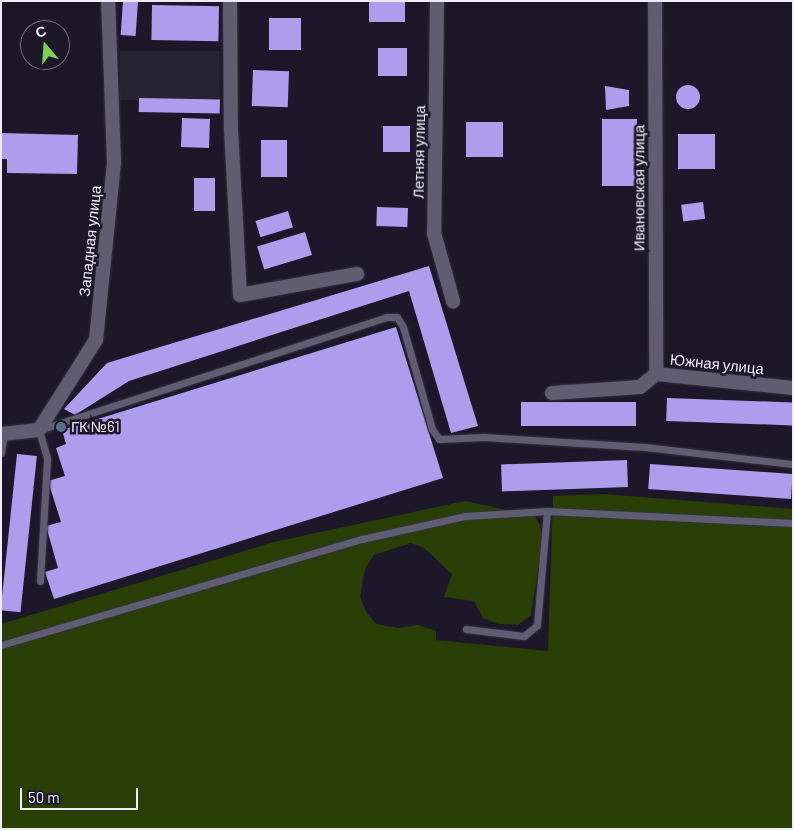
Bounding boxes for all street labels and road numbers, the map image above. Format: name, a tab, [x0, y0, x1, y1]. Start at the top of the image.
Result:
street label: Летняя улица	[409, 105, 429, 199]
street label: Ивановская улица	[630, 125, 648, 251]
street label: Западная улица	[75, 185, 105, 297]
street label: Южная улица	[669, 350, 765, 378]

